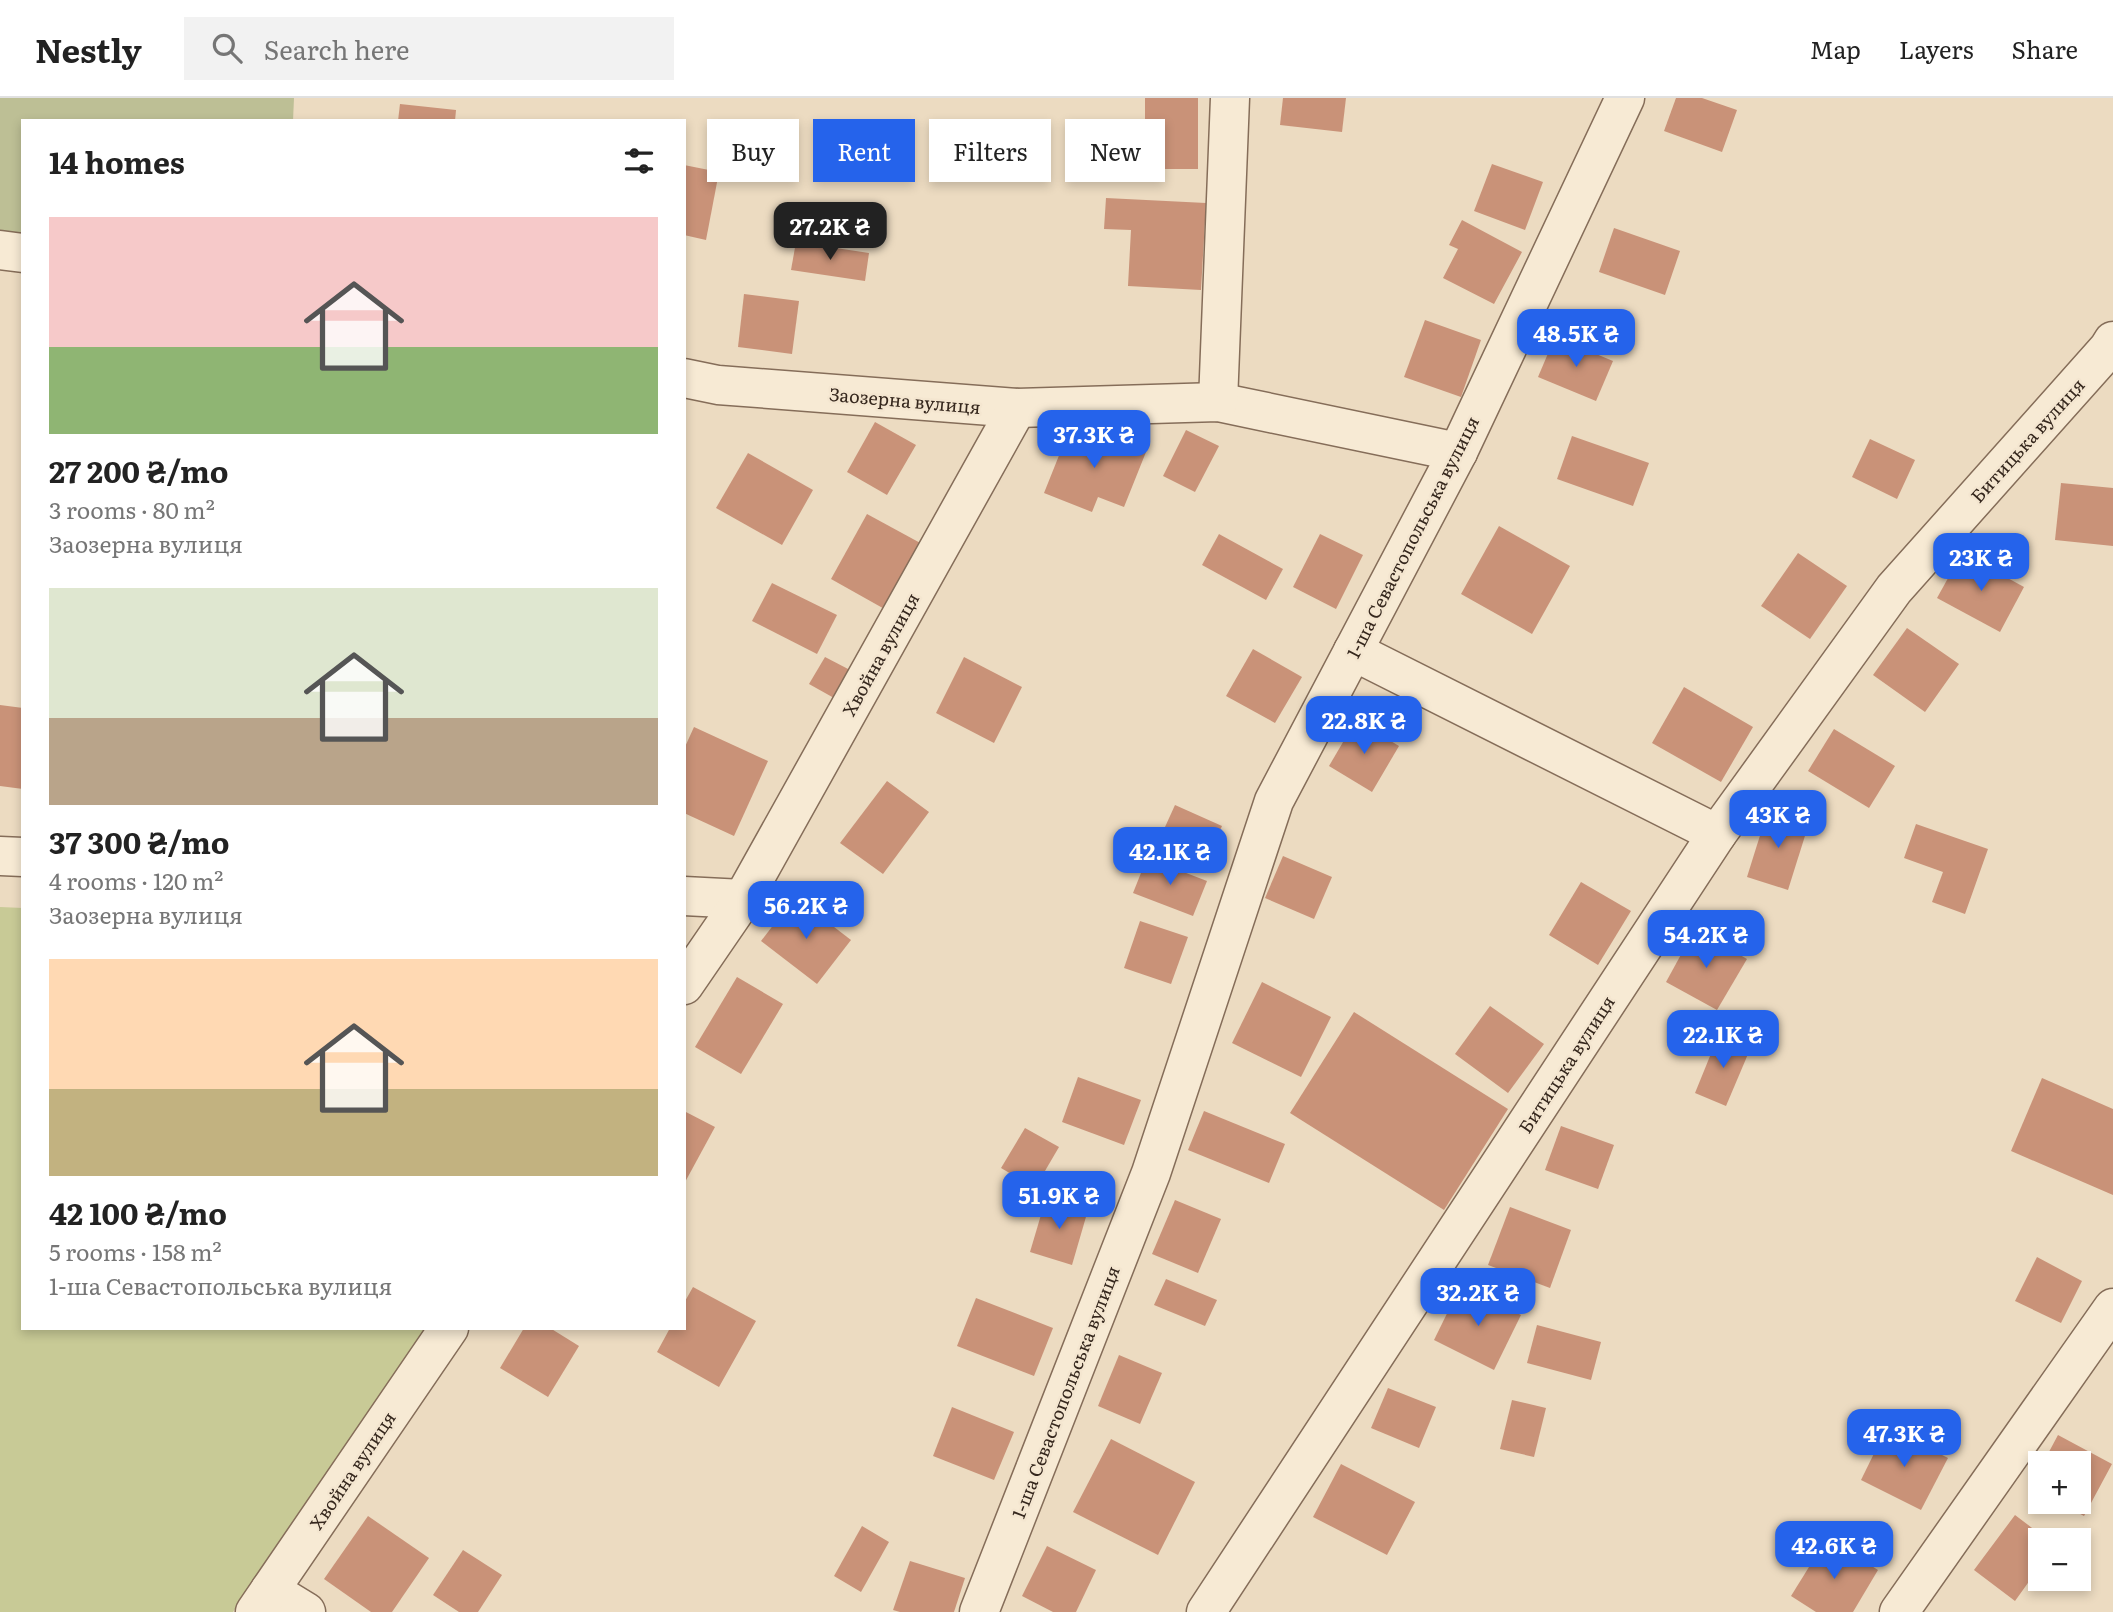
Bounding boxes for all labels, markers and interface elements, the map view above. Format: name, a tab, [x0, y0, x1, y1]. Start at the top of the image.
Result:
search box	[184, 17, 674, 80]
text: Nestly	[35, 24, 142, 73]
icon: search	[208, 29, 246, 67]
text: Search here	[264, 29, 410, 68]
text: Map	[1810, 31, 1861, 66]
text: Layers	[1899, 31, 1973, 66]
text: Share	[2011, 31, 2078, 66]
chip: Buy	[707, 119, 799, 182]
chip: Rent	[813, 119, 915, 182]
chip: Filters	[929, 119, 1051, 182]
chip: New	[1065, 119, 1165, 182]
text: 14 homes	[49, 139, 185, 183]
icon: filters	[620, 142, 658, 180]
pin: 27.2K ₴	[765, 202, 895, 262]
text: 27.2K ₴	[790, 208, 870, 242]
icon: home	[291, 263, 417, 389]
pin: 48.5K ₴	[1511, 310, 1641, 369]
text: 48.5K ₴	[1533, 315, 1619, 349]
street label: Битицька вулиця	[1964, 372, 2090, 508]
street label: Заозерна вулиця	[828, 380, 982, 420]
pin: 37.3K ₴	[1029, 410, 1159, 470]
street label: 1-ша Севастопольська вулиця	[1339, 411, 1485, 663]
text: 37.3K ₴	[1053, 416, 1135, 450]
text: 27 200 ₴/mo	[49, 448, 228, 492]
text: 3 rooms · 80 m²	[49, 492, 215, 526]
text: Заозерна вулиця	[49, 526, 243, 560]
pin: 23K ₴	[1932, 533, 2030, 593]
text: 23K ₴	[1949, 539, 2013, 573]
street label: Хвойна вулиця	[835, 587, 925, 721]
icon: home	[291, 634, 417, 760]
pin: 22.8K ₴	[1299, 696, 1429, 756]
text: 22.8K ₴	[1322, 702, 1406, 736]
pin: 43K ₴	[1729, 790, 1827, 850]
text: 43K ₴	[1745, 796, 1811, 830]
text: 37 300 ₴/mo	[49, 819, 229, 863]
pin: 42.1K ₴	[1105, 828, 1235, 887]
text: 42.1K ₴	[1129, 833, 1211, 867]
text: 4 rooms · 120 m²	[49, 863, 223, 897]
pin: 56.2K ₴	[741, 882, 871, 941]
text: 56.2K ₴	[764, 887, 848, 921]
text: Заозерна вулиця	[49, 897, 243, 931]
pin: 54.2K ₴	[1641, 910, 1771, 970]
text: 54.2K ₴	[1664, 916, 1748, 950]
street label: Битицька вулиця	[1511, 990, 1621, 1138]
icon: home	[291, 1005, 417, 1131]
pin: 22.1K ₴	[1658, 1010, 1788, 1070]
text: 22.1K ₴	[1683, 1016, 1763, 1050]
pin: 51.9K ₴	[994, 1172, 1124, 1231]
text: 51.9K ₴	[1018, 1177, 1100, 1211]
text: 42 100 ₴/mo	[49, 1190, 227, 1234]
text: 5 rooms · 158 m²	[49, 1234, 222, 1268]
street label: 1-ша Севастопольська вулиця	[1004, 1262, 1126, 1522]
text: 1-ша Севастопольська вулиця	[49, 1268, 392, 1302]
pin: 32.2K ₴	[1413, 1268, 1543, 1328]
text: 32.2K ₴	[1436, 1274, 1520, 1308]
street label: Хвойна вулиця	[302, 1405, 402, 1535]
pin: 47.3K ₴	[1839, 1410, 1969, 1469]
text: 47.3K ₴	[1863, 1415, 1945, 1449]
map controls	[2028, 1451, 2091, 1591]
button: +	[2028, 1451, 2091, 1514]
pin: 42.6K ₴	[1769, 1522, 1899, 1581]
text: 42.6K ₴	[1791, 1527, 1877, 1561]
button: −	[2028, 1528, 2091, 1591]

